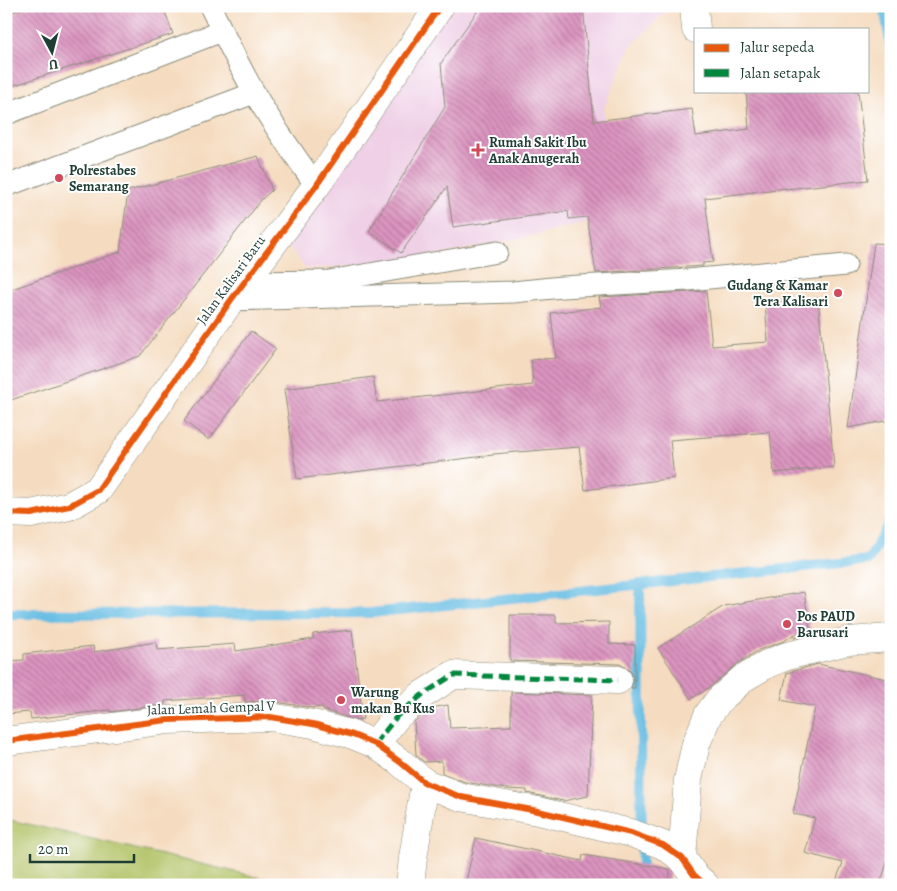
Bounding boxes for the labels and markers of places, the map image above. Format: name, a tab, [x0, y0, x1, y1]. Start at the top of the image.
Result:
place label: Rumah Sakit Ibu Anak Anugerah	[488, 133, 587, 168]
marker: Rumah Sakit Ibu Anak Anugerah	[471, 143, 485, 157]
place label: Polrestabes Semarang	[69, 161, 136, 196]
marker: Polrestabes Semarang	[53, 172, 65, 184]
place label: Gudang & Kamar Tera Kalisari	[727, 276, 828, 311]
marker: Gudang & Kamar Tera Kalisari	[832, 287, 844, 299]
place label: Pos PAUD Barusari	[797, 607, 855, 642]
marker: Pos PAUD Barusari	[781, 618, 793, 630]
place label: Warung makan Bu Kus	[350, 683, 435, 718]
marker: Warung makan Bu Kus	[335, 694, 347, 706]

